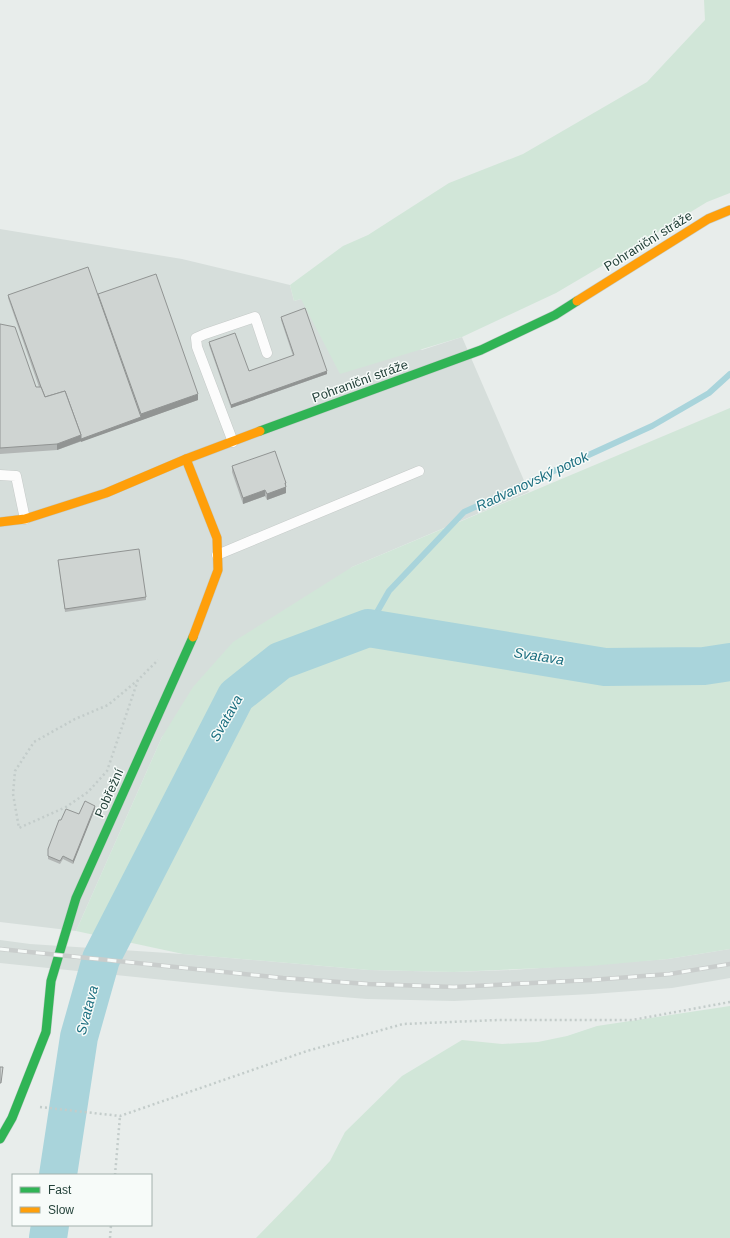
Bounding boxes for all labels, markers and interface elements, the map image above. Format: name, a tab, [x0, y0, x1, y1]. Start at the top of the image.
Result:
street label: Pohraniční stráže	[601, 208, 695, 274]
street label: Pohraniční stráže	[310, 357, 410, 405]
water label: Radvanovský potok	[473, 448, 592, 514]
water label: Svatava	[513, 644, 565, 668]
water label: Svatava	[206, 692, 246, 744]
street label: Pobřežní	[92, 766, 127, 820]
water label: Svatava	[73, 983, 101, 1037]
legend	[12, 1174, 152, 1226]
text: Fast	[48, 1183, 72, 1197]
text: Slow	[48, 1203, 74, 1217]

